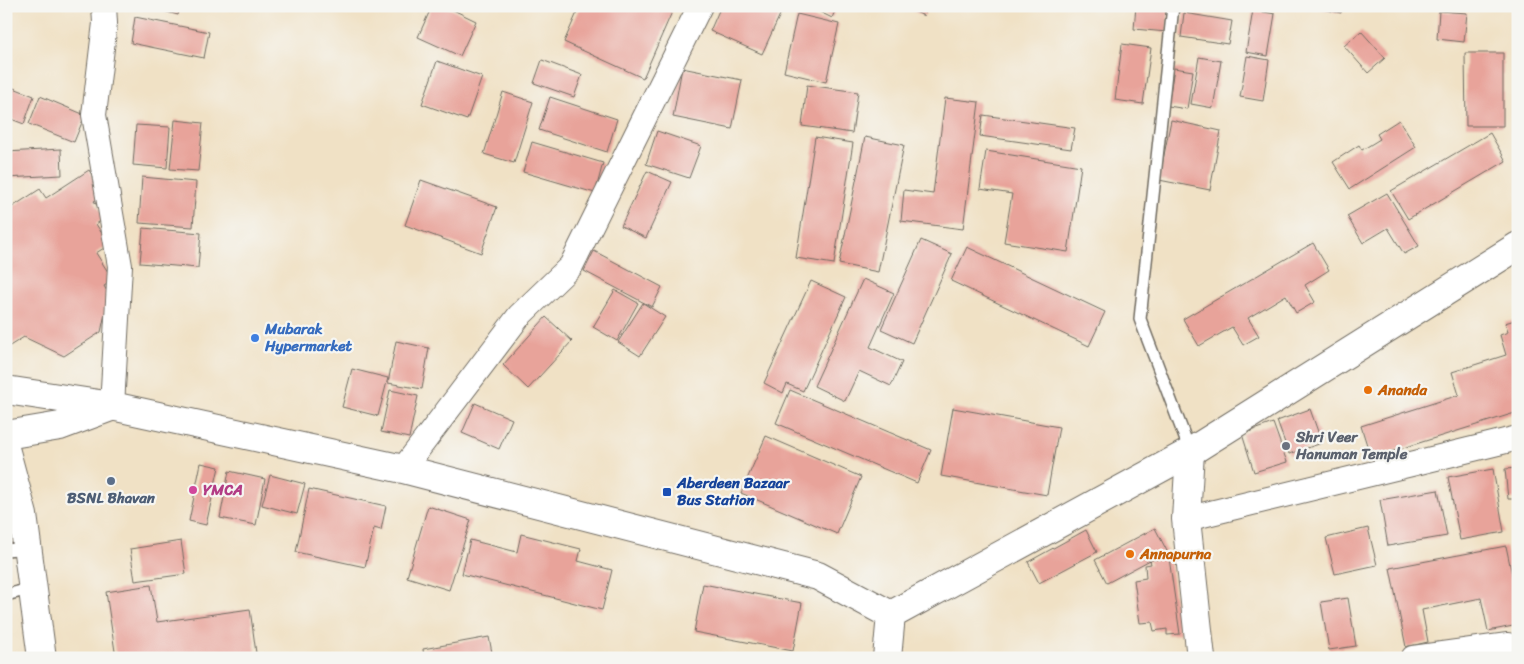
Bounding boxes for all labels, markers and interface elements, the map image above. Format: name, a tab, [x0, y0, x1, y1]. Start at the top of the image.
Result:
place label: Mubarak Hypermarket	[264, 316, 353, 359]
marker: Mubarak Hypermarket	[249, 332, 261, 344]
place label: Ananda	[1377, 377, 1427, 403]
marker: Ananda	[1362, 384, 1374, 396]
place label: Shri Veer Hanuman Temple	[1295, 424, 1408, 467]
marker: Shri Veer Hanuman Temple	[1280, 440, 1292, 452]
place label: Aberdeen Bazaar Bus Station	[676, 470, 791, 513]
marker: BSNL Bhavan	[105, 475, 117, 487]
place label: YMCA	[203, 477, 243, 503]
marker: YMCA	[187, 484, 199, 496]
place label: BSNL Bhavan	[67, 485, 156, 511]
marker: Aberdeen Bazaar Bus Station	[661, 486, 673, 498]
place label: Annapurna	[1139, 541, 1212, 567]
marker: Annapurna	[1124, 548, 1136, 560]

